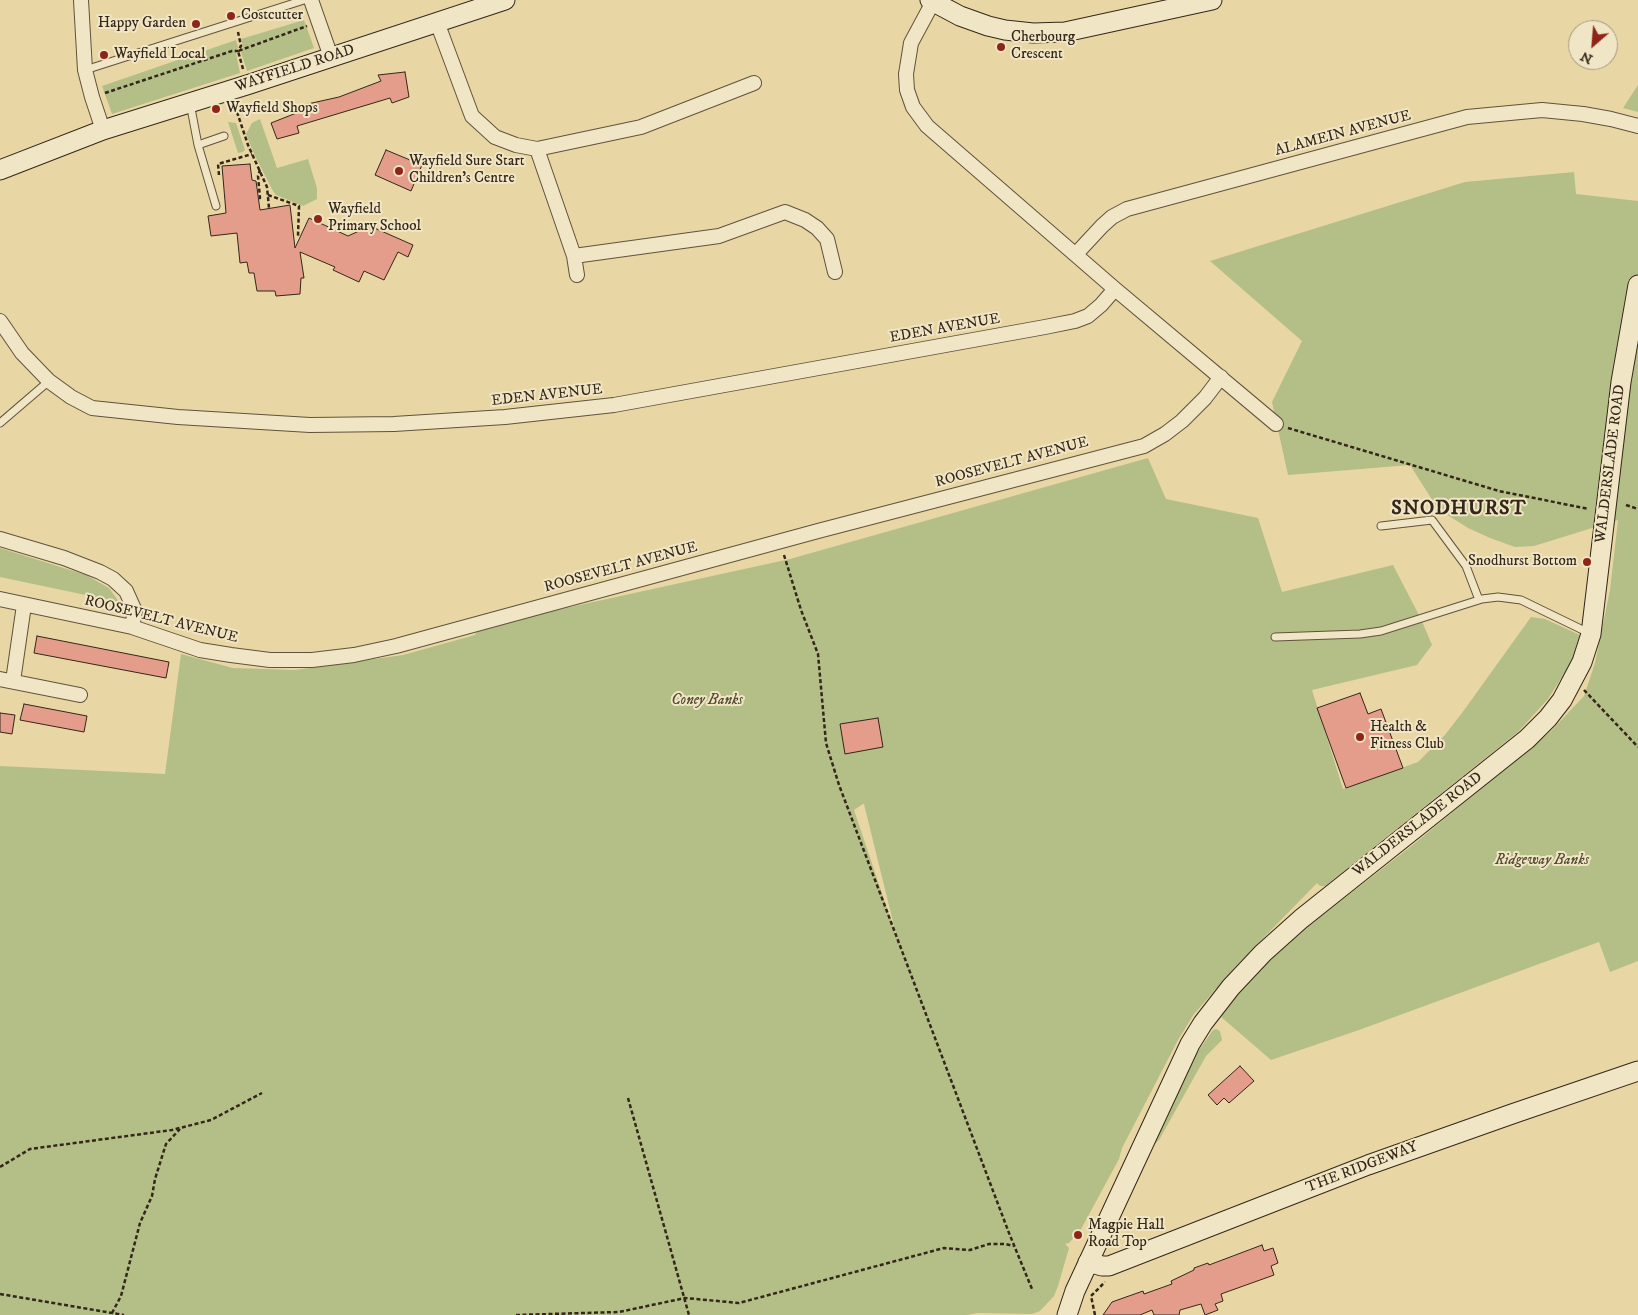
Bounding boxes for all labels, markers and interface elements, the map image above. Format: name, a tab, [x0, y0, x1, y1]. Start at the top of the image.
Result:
place label: Costcutter	[241, 7, 303, 25]
marker: Costcutter	[225, 10, 237, 22]
place label: Happy Garden	[98, 15, 186, 33]
marker: Happy Garden	[190, 18, 202, 30]
north arrow	[1568, 20, 1618, 70]
place label: Cherbourg Crescent	[1011, 29, 1075, 64]
street label: WAYFIELD ROAD	[233, 41, 357, 97]
marker: Cherbourg Crescent	[995, 41, 1007, 53]
place label: Wayfield Local	[114, 46, 206, 64]
text: N	[1577, 47, 1596, 68]
marker: Wayfield Local	[98, 49, 110, 61]
place label: Wayfield Shops	[226, 100, 318, 118]
marker: Wayfield Shops	[210, 103, 222, 115]
street label: ALAMEIN AVENUE	[1273, 107, 1413, 161]
place label: Wayfield Sure Start Children’s Centre	[409, 153, 525, 188]
marker: Wayfield Sure Start Children’s Centre	[393, 165, 405, 177]
place label: Wayfield Primary School	[328, 201, 421, 236]
marker: Wayfield Primary School	[312, 213, 324, 225]
street label: EDEN AVENUE	[889, 310, 1001, 348]
street label: EDEN AVENUE	[491, 381, 603, 411]
street label: WALDERSLADE ROAD	[1592, 384, 1630, 544]
street label: ROOSEVELT AVENUE	[933, 434, 1091, 492]
district label: SNODHURST	[1390, 498, 1528, 522]
street label: ROOSEVELT AVENUE	[542, 539, 700, 597]
place label: Snodhurst Bottom	[1468, 553, 1577, 571]
marker: Snodhurst Bottom	[1581, 556, 1593, 568]
street label: ROOSEVELT AVENUE	[82, 592, 240, 648]
park label: Coney Banks	[671, 692, 743, 710]
place label: Health & Fitness Club	[1370, 719, 1444, 754]
marker: Health & Fitness Club	[1354, 731, 1366, 743]
street label: WALDERSLADE ROAD	[1350, 769, 1486, 881]
park label: Ridgeway Banks	[1495, 852, 1589, 870]
street label: THE RIDGEWAY	[1304, 1138, 1420, 1198]
place label: Magpie Hall Road Top	[1088, 1217, 1164, 1252]
marker: Magpie Hall Road Top	[1072, 1229, 1084, 1241]

